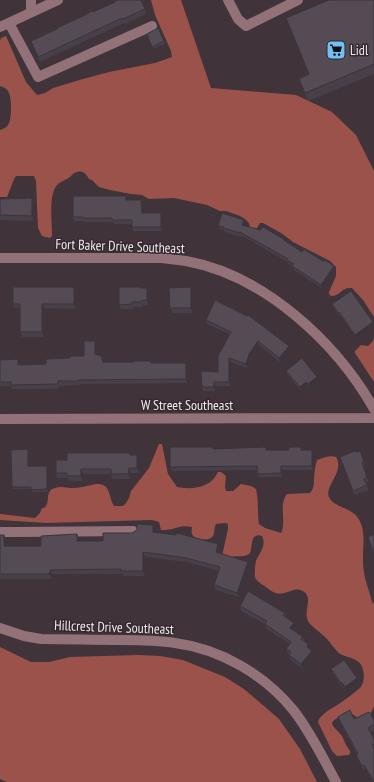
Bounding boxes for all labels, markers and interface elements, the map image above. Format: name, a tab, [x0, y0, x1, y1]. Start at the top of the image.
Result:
supermarket icon: Lidl	[325, 39, 347, 61]
place label: Lidl	[350, 41, 369, 59]
street label: Fort Baker Drive Southeast	[55, 235, 185, 257]
street label: W Street Southeast	[141, 396, 233, 414]
street label: Hillcrest Drive Southeast	[54, 616, 174, 638]

